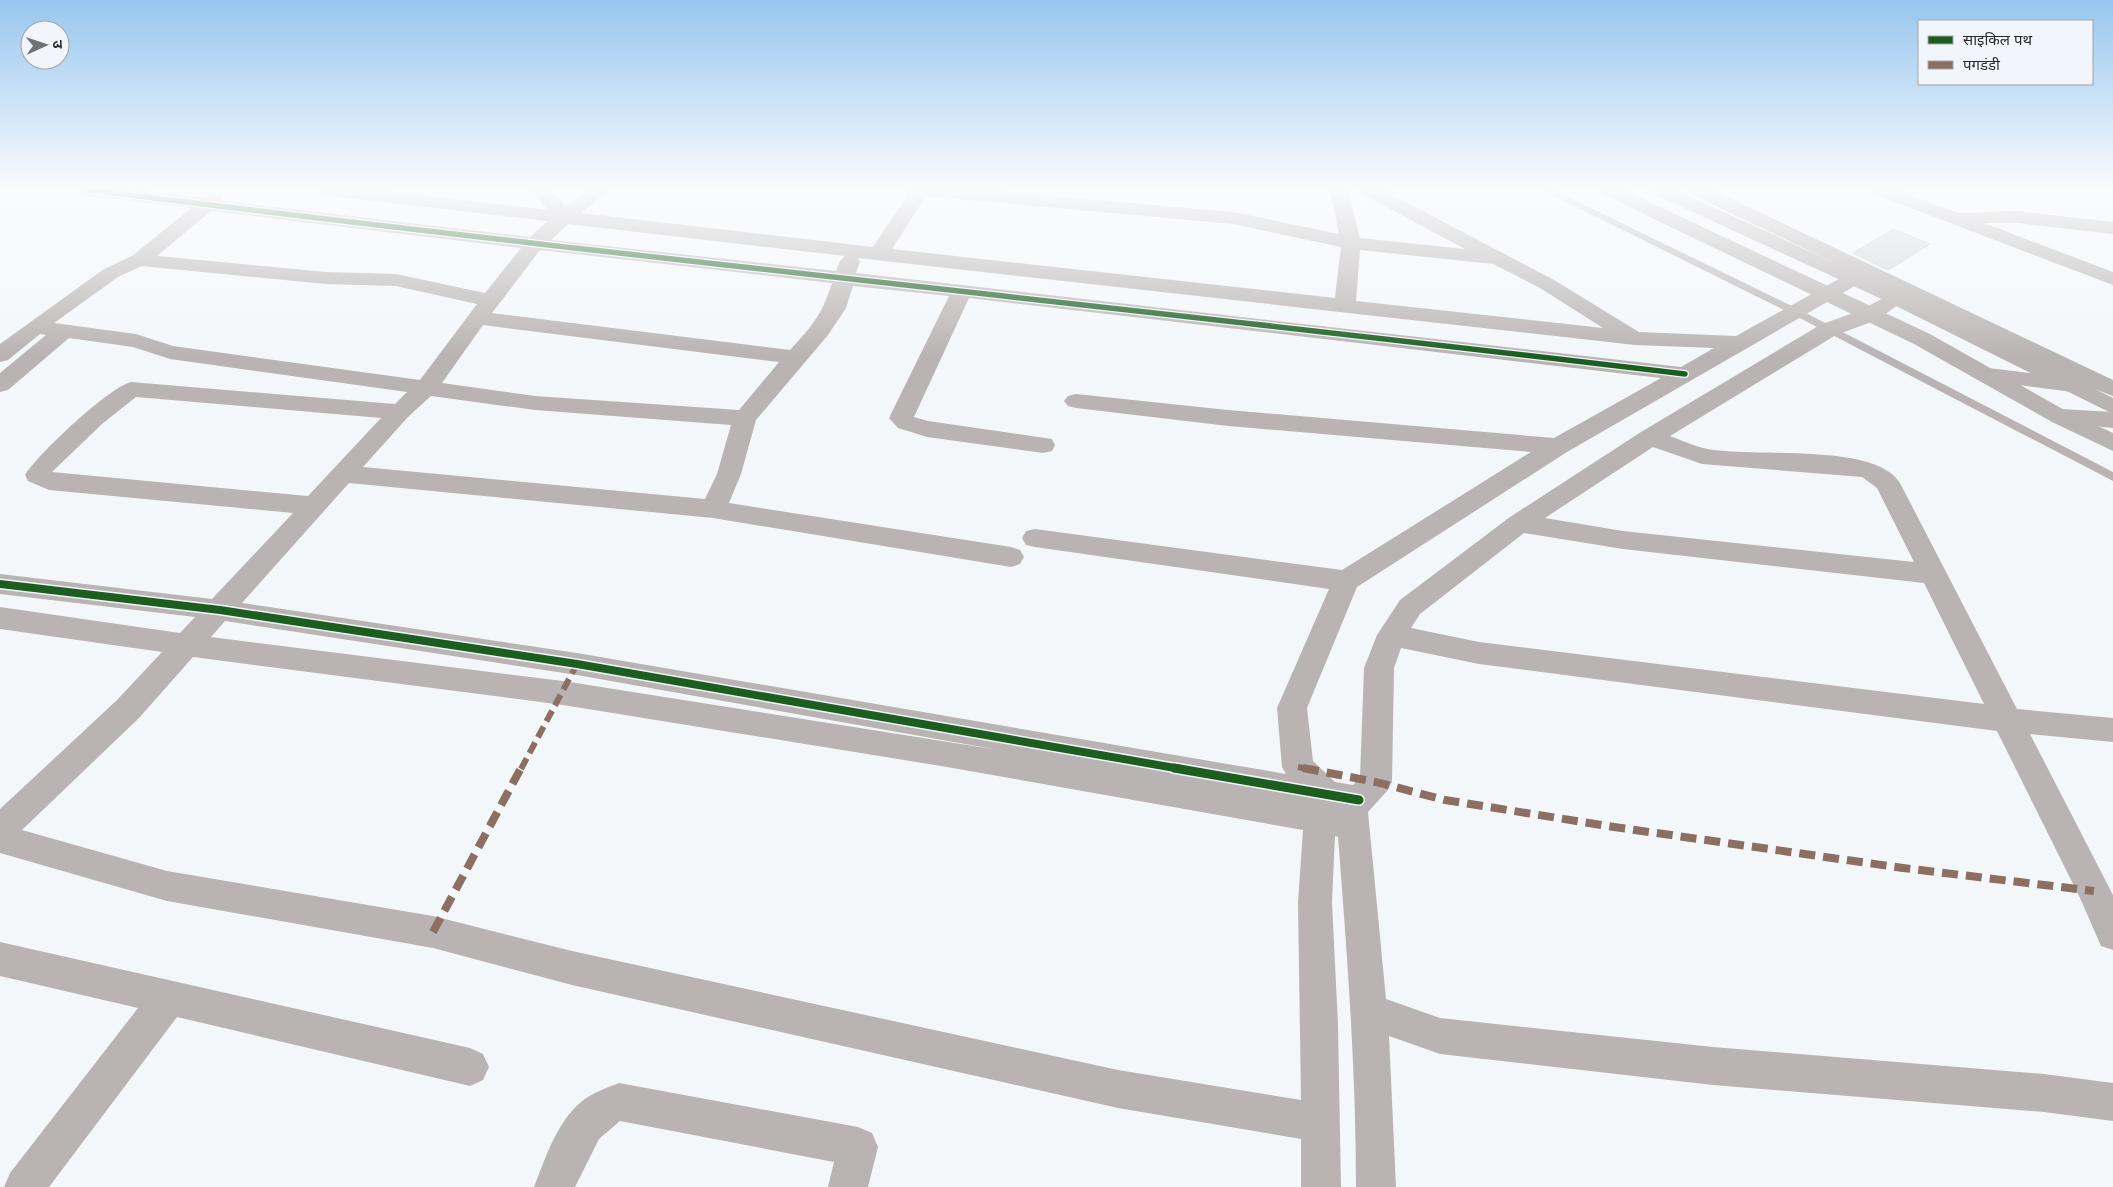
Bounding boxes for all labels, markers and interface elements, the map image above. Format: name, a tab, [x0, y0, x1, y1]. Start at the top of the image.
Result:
north arrow	[20, 20, 70, 70]
legend	[1918, 20, 2093, 85]
text: साइकिल पथ	[1963, 31, 2032, 49]
text: उ	[49, 40, 66, 50]
text: पगडंडी	[1963, 56, 2001, 74]

